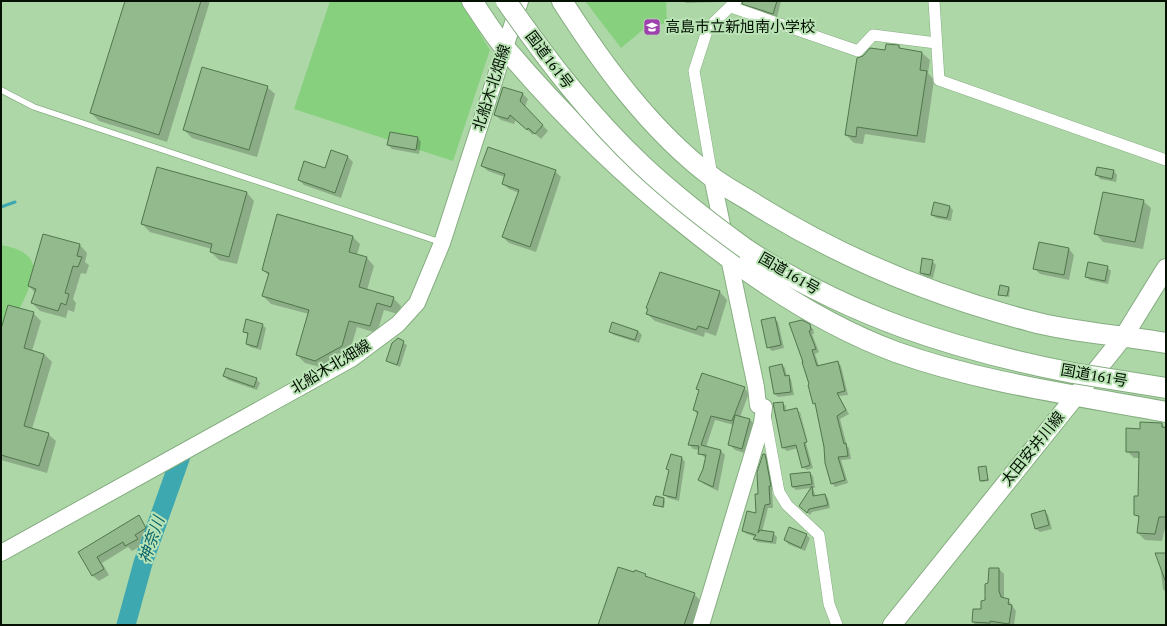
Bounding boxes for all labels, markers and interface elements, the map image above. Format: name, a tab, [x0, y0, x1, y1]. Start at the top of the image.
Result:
place label: 高島市立新旭南小学校	[665, 16, 815, 39]
school or university icon: 高島市立新旭南小学校	[642, 17, 662, 37]
street label: 国道161号	[519, 26, 579, 94]
street label: 北船木北畑線	[467, 42, 517, 134]
street label: 国道161号	[754, 247, 824, 301]
street label: 北船木北畑線	[286, 334, 376, 400]
street label: 国道161号	[1059, 359, 1129, 393]
street label: 太田安井川線	[996, 407, 1070, 491]
water label: 神奈川	[133, 512, 172, 567]

